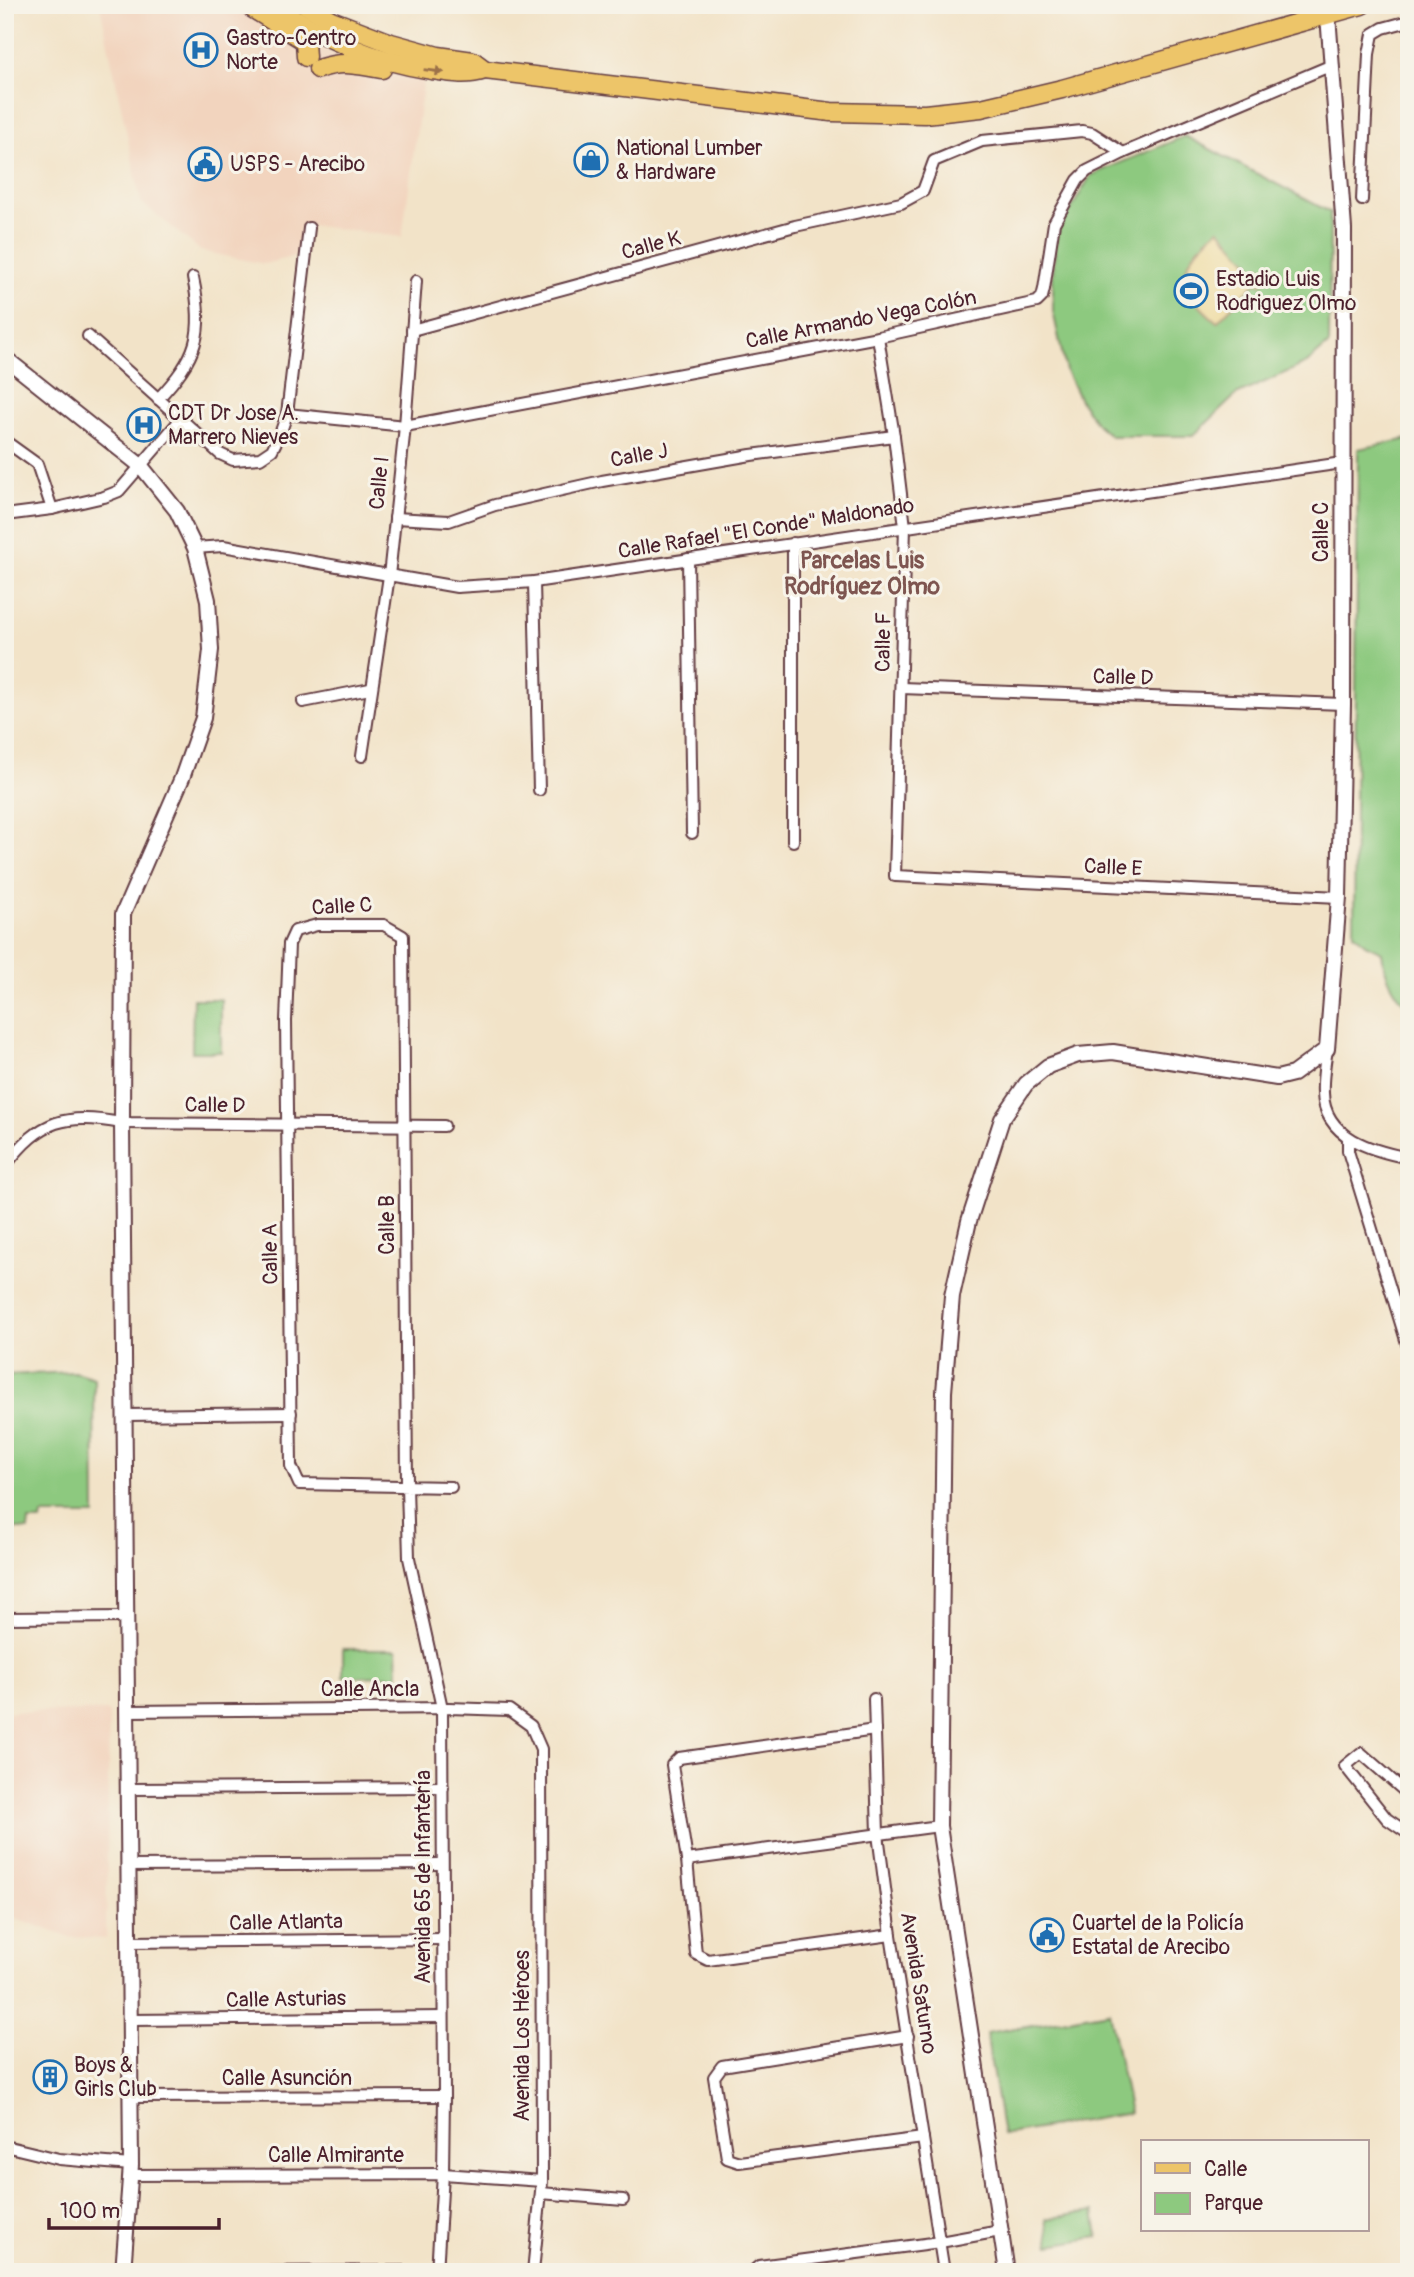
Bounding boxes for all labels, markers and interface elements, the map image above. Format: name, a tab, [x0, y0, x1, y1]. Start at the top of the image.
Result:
place label: Gastro-Centro Norte	[226, 25, 356, 76]
hospital icon: Gastro-Centro Norte	[182, 31, 220, 69]
one-way arrow	[423, 65, 445, 76]
place label: National Lumber & Hardware	[616, 135, 763, 186]
shop icon: National Lumber & Hardware	[572, 141, 610, 179]
public building icon: USPS - Arecibo	[186, 145, 224, 183]
place label: USPS - Arecibo	[230, 151, 365, 178]
street label: Calle K	[619, 225, 684, 266]
place label: Estadio Luis Rodriguez Olmo	[1216, 266, 1356, 317]
sports icon: Estadio Luis Rodriguez Olmo	[1172, 272, 1210, 310]
street label: Calle Armando Vega Colón	[743, 284, 979, 355]
place label: CDT Dr Jose A. Marrero Nieves	[168, 400, 299, 451]
hospital icon: CDT Dr Jose A. Marrero Nieves	[125, 406, 163, 444]
street label: Calle J	[608, 437, 670, 474]
street label: Calle I	[363, 455, 396, 511]
street label: Calle Rafael "El Conde" Maldonado	[616, 492, 916, 565]
street label: Calle C	[1308, 502, 1335, 562]
district label: Parcelas Luis Rodríguez Olmo	[784, 546, 941, 601]
street label: Calle F	[869, 612, 898, 672]
street label: Calle D	[1092, 663, 1154, 692]
street label: Calle E	[1083, 852, 1143, 883]
street label: Calle C	[311, 891, 373, 922]
street label: Calle D	[184, 1091, 246, 1120]
street label: Calle B	[374, 1195, 401, 1255]
street label: Calle A	[256, 1223, 285, 1285]
street label: Calle Ancla	[321, 1676, 419, 1703]
street label: Avenida 65 de Infantería	[410, 1770, 437, 1984]
street label: Calle Atlanta	[229, 1908, 343, 1937]
street label: Avenida Saturno	[894, 1910, 943, 2056]
place label: Cuartel de la Policía Estatal de Arecibo	[1072, 1910, 1244, 1961]
public building icon: Cuartel de la Policía Estatal de Arecibo	[1028, 1916, 1066, 1954]
street label: Avenida Los Héroes	[509, 1950, 536, 2122]
street label: Calle Asturias	[226, 1985, 347, 2014]
place label: Boys & Girls Club	[74, 2052, 157, 2103]
building icon: Boys & Girls Club	[31, 2058, 69, 2096]
street label: Calle Asunción	[222, 2065, 352, 2092]
legend	[1141, 2140, 1368, 2232]
street label: Calle Almirante	[268, 2142, 405, 2169]
text: Calle	[1204, 2156, 1248, 2183]
scale bar	[49, 2186, 219, 2230]
text: Parque	[1204, 2190, 1263, 2217]
text: 100 m	[60, 2198, 120, 2225]

